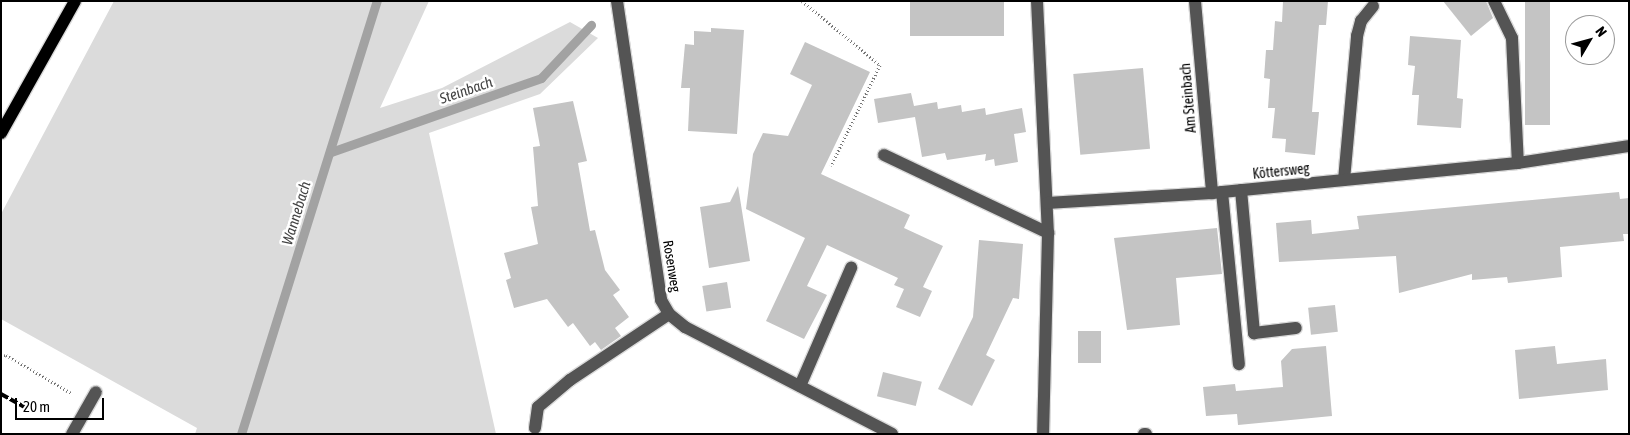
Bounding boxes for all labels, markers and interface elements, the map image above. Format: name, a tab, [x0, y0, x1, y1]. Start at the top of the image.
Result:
north arrow	[1565, 15, 1615, 65]
text: N	[1592, 23, 1610, 40]
street label: Am Steinbach	[1177, 62, 1199, 134]
water label: Steinbach	[437, 73, 495, 107]
street label: Köttersweg	[1252, 160, 1310, 182]
water label: Wannebach	[278, 179, 314, 247]
street label: Rosenweg	[660, 239, 684, 293]
scale bar	[18, 388, 106, 420]
text: 20 m	[23, 398, 50, 415]

